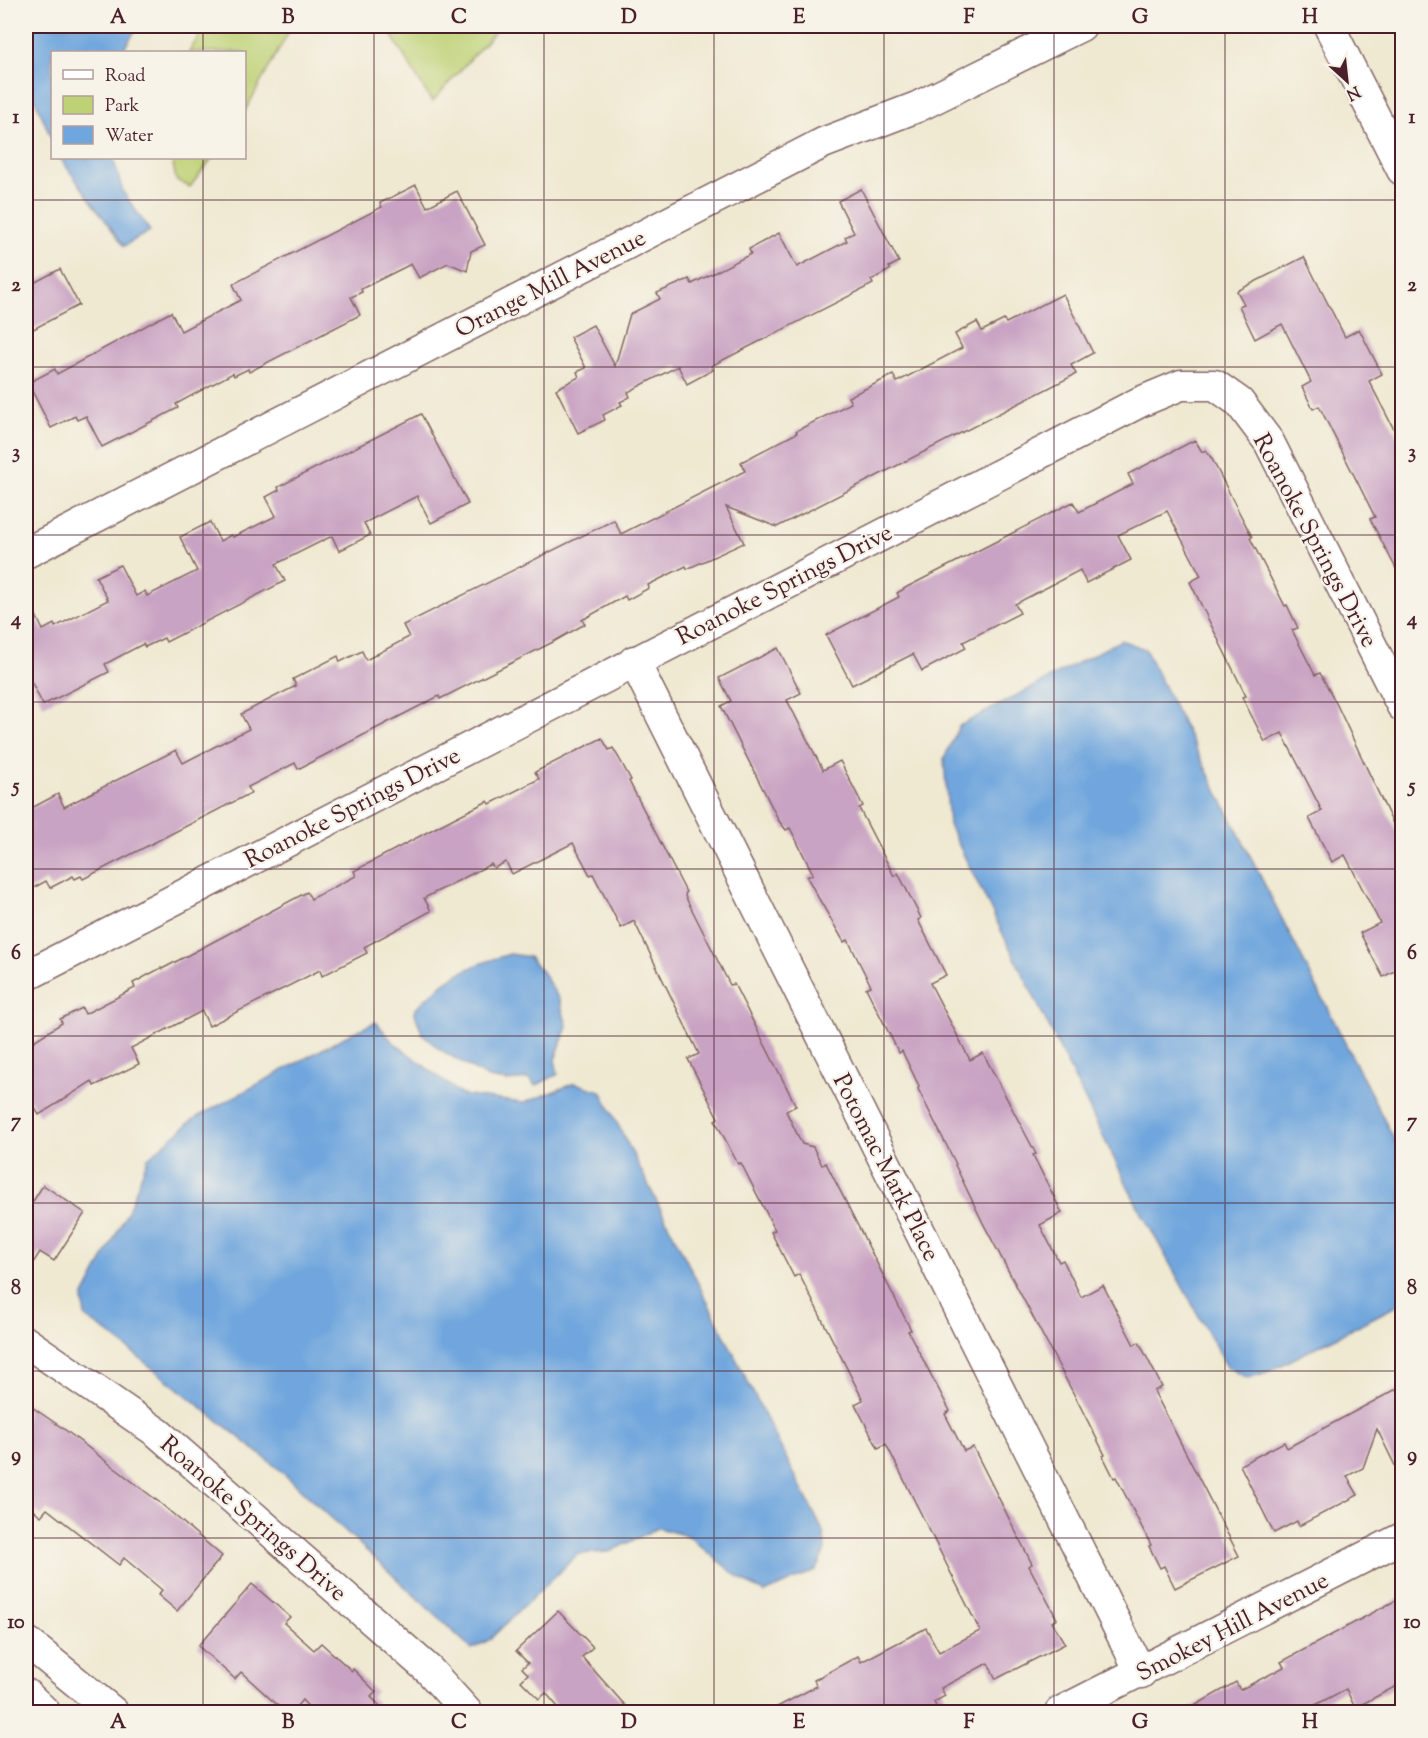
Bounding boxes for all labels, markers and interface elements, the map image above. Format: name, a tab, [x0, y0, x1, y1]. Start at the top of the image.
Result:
text: A	[110, 4, 127, 33]
text: B	[282, 4, 295, 33]
text: C	[451, 4, 467, 33]
text: D	[621, 4, 637, 33]
text: E	[793, 4, 806, 33]
text: F	[963, 4, 975, 33]
text: G	[1132, 4, 1149, 33]
text: H	[1302, 4, 1318, 33]
legend	[51, 51, 246, 159]
north arrow	[1317, 51, 1377, 111]
text: Road	[105, 64, 145, 90]
text: N	[1342, 79, 1364, 105]
text: Park	[105, 94, 140, 120]
text: 1	[13, 104, 20, 133]
text: 1	[1409, 104, 1416, 133]
text: Water	[105, 124, 154, 150]
street label: Orange Mill Avenue	[450, 222, 652, 348]
text: 2	[11, 272, 21, 301]
text: 2	[1407, 272, 1417, 301]
street label: Roanoke Springs Drive	[1243, 428, 1385, 654]
text: 3	[12, 439, 20, 468]
text: 3	[1408, 439, 1416, 468]
street label: Roanoke Springs Drive	[671, 517, 899, 655]
text: 4	[10, 606, 21, 635]
text: 4	[1406, 606, 1417, 635]
street label: Roanoke Springs Drive	[239, 740, 467, 878]
text: 5	[11, 773, 20, 802]
text: 5	[1407, 773, 1416, 802]
text: 6	[11, 940, 21, 969]
text: 6	[1407, 940, 1417, 969]
street label: Potomac Mark Place	[823, 1068, 947, 1268]
text: 7	[11, 1108, 22, 1137]
text: 7	[1407, 1108, 1418, 1137]
text: 8	[11, 1275, 21, 1304]
text: 8	[1407, 1275, 1417, 1304]
street label: Roanoke Springs Drive	[152, 1429, 354, 1610]
text: 9	[11, 1442, 21, 1471]
text: 9	[1407, 1442, 1417, 1471]
street label: Smokey Hill Avenue	[1131, 1565, 1335, 1691]
text: 10	[7, 1609, 25, 1638]
text: 10	[1403, 1609, 1421, 1638]
text: A	[110, 1709, 127, 1738]
text: B	[282, 1709, 295, 1738]
text: C	[451, 1709, 467, 1738]
text: D	[621, 1709, 637, 1738]
text: E	[793, 1709, 806, 1738]
text: F	[963, 1709, 975, 1738]
text: G	[1132, 1709, 1149, 1738]
text: H	[1302, 1709, 1318, 1738]

